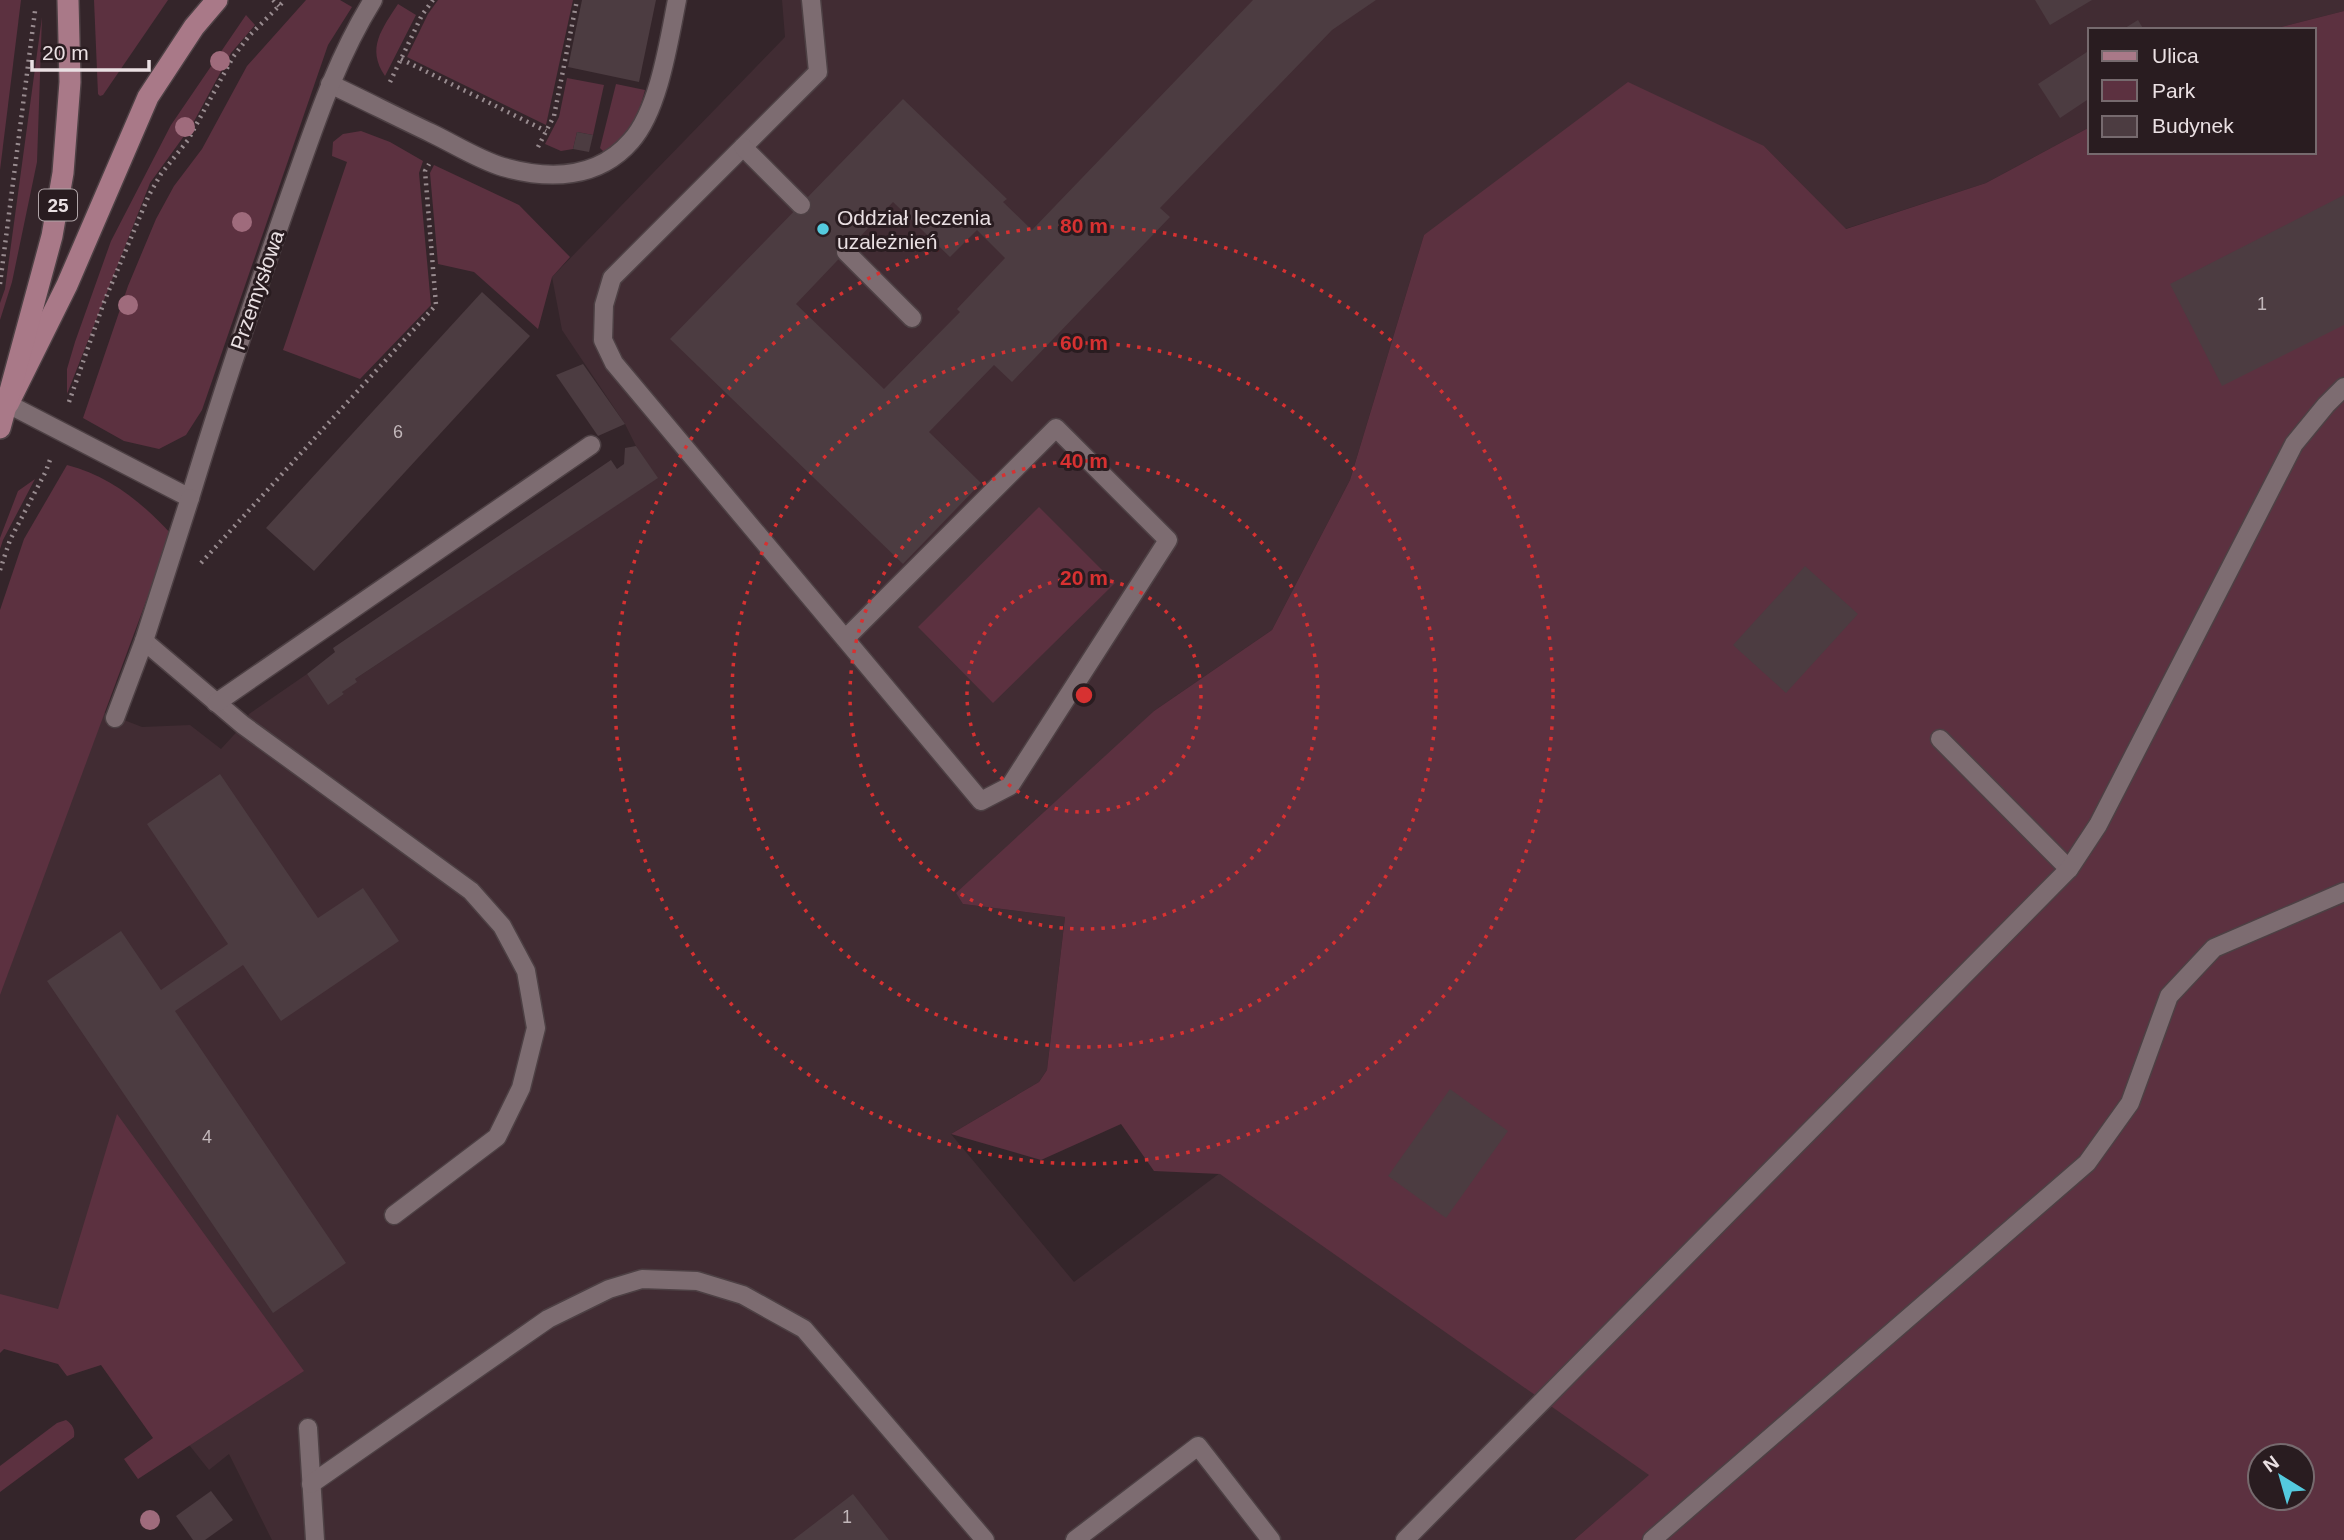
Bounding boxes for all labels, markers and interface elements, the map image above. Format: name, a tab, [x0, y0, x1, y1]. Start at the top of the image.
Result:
scale bar	[32, 28, 149, 72]
legend	[2088, 28, 2316, 154]
text: 20 m	[42, 41, 89, 64]
text: Ulica	[2152, 44, 2199, 67]
text: Park	[2152, 79, 2196, 102]
text: Budynek	[2152, 114, 2234, 137]
road number: 25	[39, 190, 77, 220]
place label: Oddział leczenia uzależnień	[837, 206, 991, 253]
text: 80 m	[1060, 214, 1108, 237]
marker: Oddział leczenia uzależnień	[815, 221, 831, 237]
street label: Przemysłowa	[226, 227, 288, 353]
house number: 1	[2257, 294, 2267, 314]
text: 60 m	[1060, 331, 1108, 354]
house number: 6	[393, 422, 403, 442]
text: 40 m	[1060, 449, 1108, 472]
text: 20 m	[1060, 566, 1108, 589]
centre of rings	[1072, 683, 1096, 707]
house number: 4	[202, 1127, 212, 1147]
north arrow	[2246, 1442, 2316, 1512]
text: N	[2259, 1451, 2283, 1476]
house number: 1	[842, 1507, 852, 1527]

